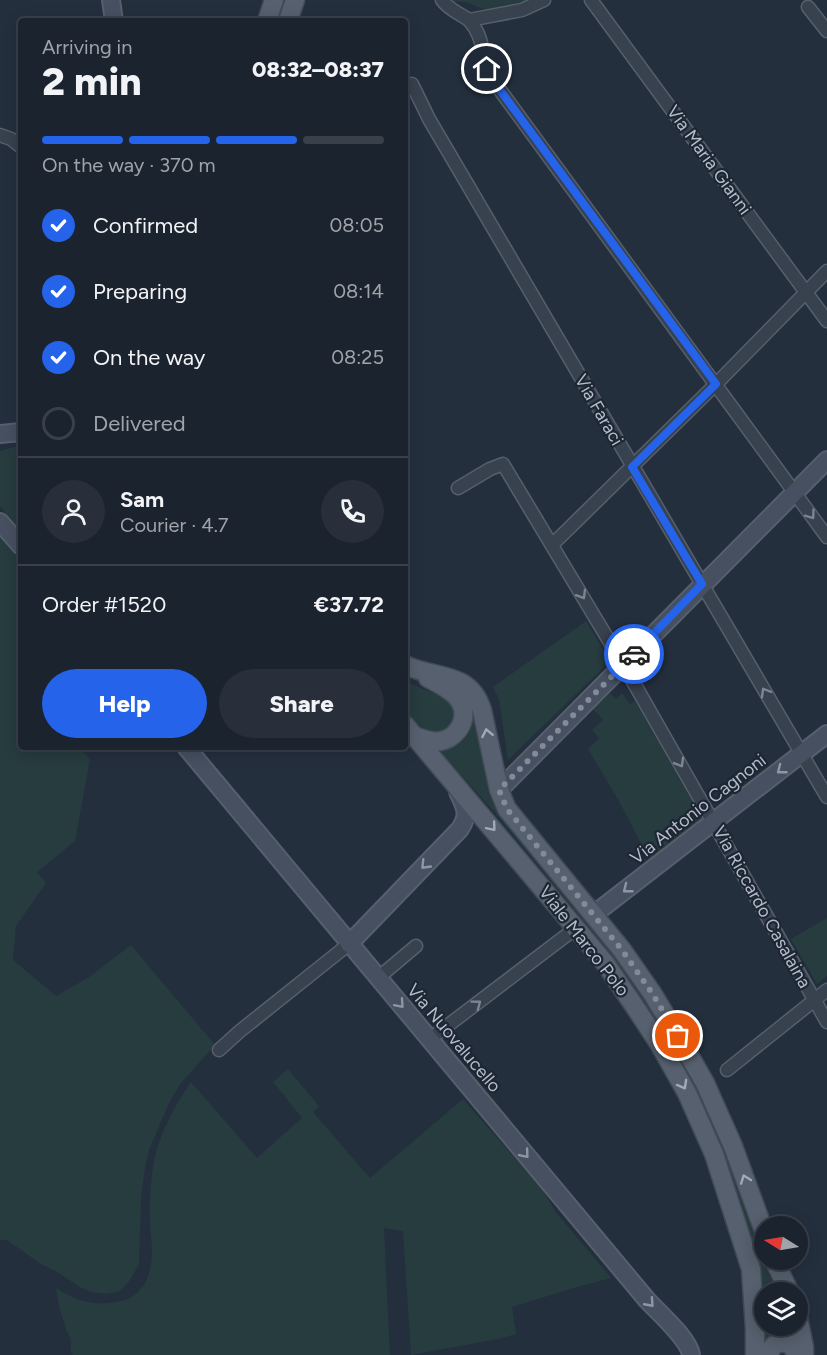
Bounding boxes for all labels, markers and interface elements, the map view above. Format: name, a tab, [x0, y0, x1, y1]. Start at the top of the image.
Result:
text: Arriving in	[42, 35, 132, 59]
pin	[461, 43, 512, 94]
icon: home	[470, 52, 503, 85]
text: 08:32–08:37	[252, 56, 384, 83]
text: 2 min	[42, 58, 142, 105]
street label: Via Maria Gianni	[662, 101, 756, 219]
text: On the way · 370 m	[42, 153, 216, 177]
icon: check	[42, 209, 75, 242]
text: Confirmed	[93, 212, 198, 239]
text: 08:05	[330, 213, 384, 237]
icon: check	[42, 275, 75, 308]
text: Preparing	[93, 278, 187, 305]
text: 08:14	[333, 279, 384, 303]
icon: check	[42, 341, 75, 374]
text: On the way	[93, 344, 205, 371]
text: 08:25	[331, 345, 384, 369]
street label: Via Faraci	[570, 371, 628, 449]
text: Delivered	[93, 410, 186, 437]
button: person	[42, 480, 105, 543]
button: phone	[321, 480, 384, 543]
text: Sam	[120, 486, 164, 513]
one-way arrow	[804, 508, 815, 519]
text: Courier · 4.7	[120, 513, 229, 537]
one-way arrow	[574, 589, 586, 599]
text: Order #1520	[42, 591, 166, 618]
text: €37.72	[314, 591, 384, 618]
courier	[604, 624, 664, 684]
icon: car	[618, 638, 651, 671]
button: Help	[42, 669, 207, 738]
button: Share	[219, 669, 384, 738]
one-way arrow	[761, 688, 773, 698]
one-way arrow	[481, 728, 494, 738]
street label: Via Antonio Cagnoni	[626, 749, 770, 869]
one-way arrow	[673, 757, 685, 767]
one-way arrow	[777, 762, 788, 773]
one-way arrow	[485, 820, 496, 831]
street label: Via Riccardo Casalaina	[708, 822, 816, 992]
one-way arrow	[421, 858, 432, 868]
street label: Viale Marco Polo	[534, 881, 634, 1001]
one-way arrow	[623, 882, 634, 893]
street label: Via Nuovalucello	[402, 979, 506, 1097]
one-way arrow	[393, 997, 404, 1008]
one-way arrow	[470, 1000, 481, 1011]
pin	[652, 1010, 703, 1061]
icon: bag	[661, 1019, 694, 1052]
one-way arrow	[676, 1079, 687, 1089]
one-way arrow	[518, 1147, 529, 1158]
one-way arrow	[740, 1174, 753, 1185]
north arrow	[754, 1216, 808, 1270]
map controls	[754, 1216, 808, 1336]
button: layers	[754, 1282, 808, 1336]
one-way arrow	[643, 1297, 654, 1307]

